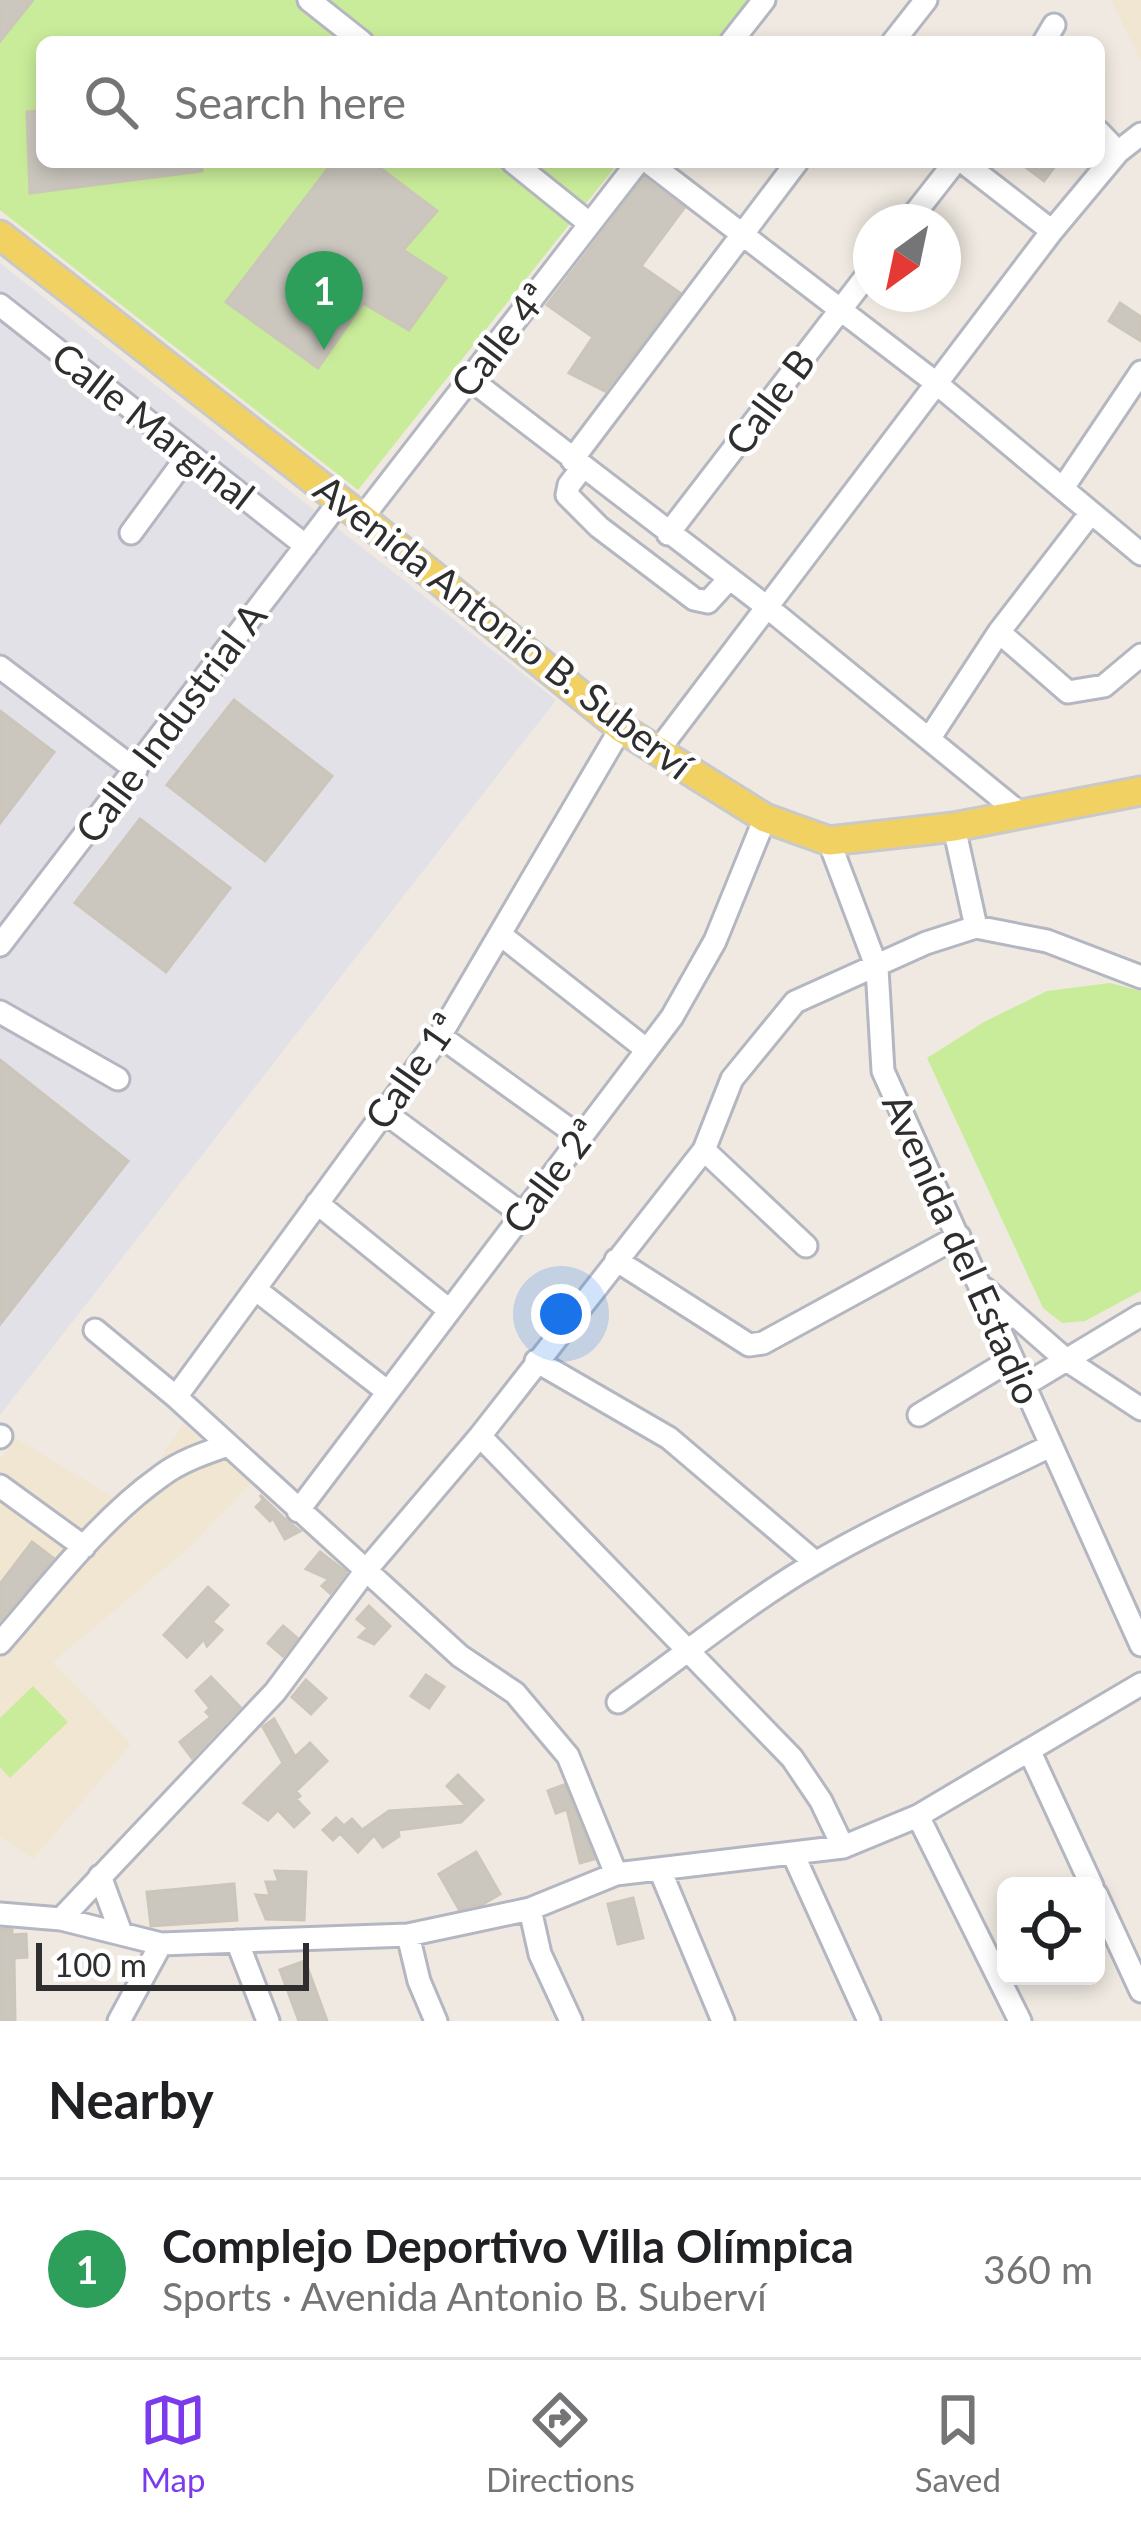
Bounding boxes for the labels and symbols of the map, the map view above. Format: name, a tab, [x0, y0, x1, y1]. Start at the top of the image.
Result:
north arrow	[853, 204, 961, 312]
pin: 1	[285, 251, 363, 350]
street label: Calle 4ª	[441, 273, 558, 405]
street label: Calle Marginal	[44, 332, 264, 518]
street label: Calle B	[715, 340, 824, 463]
street label: Avenida Antonio B. Suberví	[306, 465, 703, 789]
street label: Calle Industrial A	[65, 593, 276, 851]
street label: Calle 1ª	[355, 1003, 468, 1137]
street label: Avenida del Estadio	[874, 1086, 1052, 1411]
street label: Calle 2ª	[492, 1109, 608, 1242]
your location	[531, 1284, 591, 1344]
scale bar	[36, 1937, 309, 1990]

